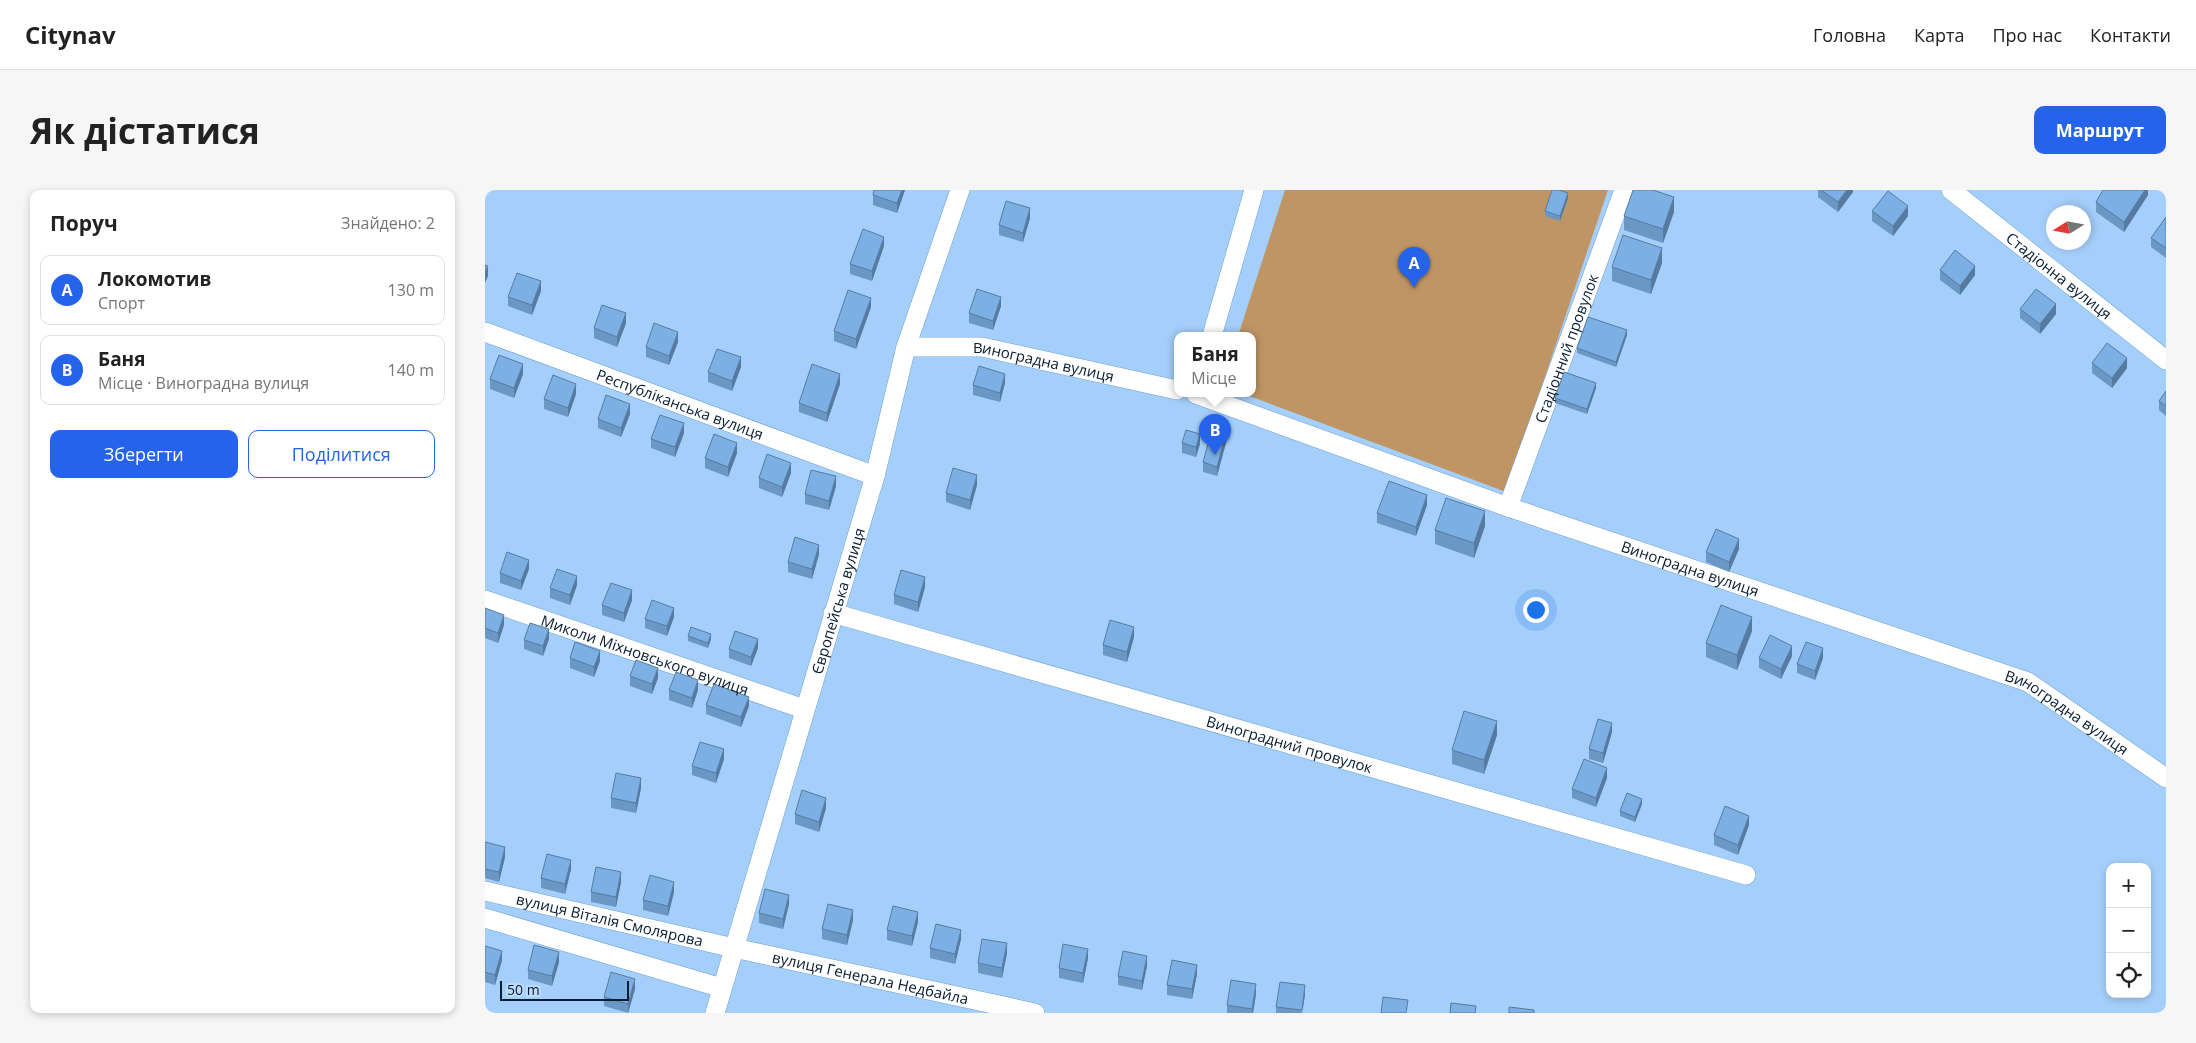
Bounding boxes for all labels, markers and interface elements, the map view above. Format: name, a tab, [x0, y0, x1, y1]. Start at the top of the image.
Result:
text: Citynav	[25, 18, 116, 51]
text: Головна	[1813, 23, 1886, 47]
text: Карта	[1914, 23, 1964, 47]
text: Про нас	[1992, 23, 2062, 47]
text: Контакти	[2090, 23, 2171, 47]
button: Маршрут	[2034, 106, 2166, 154]
text: Як дістатися	[30, 107, 260, 154]
north arrow	[2046, 205, 2091, 250]
text: Поруч	[50, 209, 118, 237]
text: Знайдено: 2	[341, 212, 435, 234]
street label: Стадіонна вулиця	[2002, 228, 2116, 324]
pin: A	[1398, 247, 1430, 288]
text: Локомотив	[98, 266, 211, 292]
street label: Стадіонний провулок	[1530, 271, 1603, 426]
text: A	[61, 279, 73, 301]
text: 130 m	[388, 279, 434, 301]
text: Спорт	[98, 292, 145, 314]
popup	[1174, 332, 1256, 397]
street label: Виноградна вулиця	[973, 337, 1116, 386]
text: Баня	[1191, 341, 1239, 367]
text: Баня	[98, 346, 145, 372]
text: B	[62, 359, 72, 381]
text: 140 m	[388, 359, 434, 381]
street label: Республіканська вулиця	[594, 364, 766, 444]
text: Місце	[1191, 367, 1236, 389]
text: Місце · Виноградна вулиця	[98, 372, 309, 394]
pin: B	[1199, 414, 1231, 455]
button: Зберегти	[50, 430, 238, 478]
button: Поділитися	[248, 430, 435, 478]
street label: Європейська вулиця	[807, 525, 869, 676]
street label: Виноградна вулиця	[1619, 536, 1762, 601]
your location	[1523, 597, 1549, 623]
street label: Миколи Міхновського вулиця	[538, 610, 751, 699]
street label: Виноградна вулиця	[2002, 665, 2133, 759]
street label: Виноградний провулок	[1204, 711, 1375, 777]
map controls	[2106, 863, 2151, 998]
button: +	[2106, 863, 2151, 908]
street label: вулиця Віталія Смолярова	[514, 889, 705, 951]
button: −	[2106, 908, 2151, 953]
street label: вулиця Генерала Недбайла	[770, 947, 970, 1008]
button: locate	[2106, 953, 2151, 998]
scale bar	[500, 978, 629, 1001]
text: 50 m	[507, 980, 540, 999]

